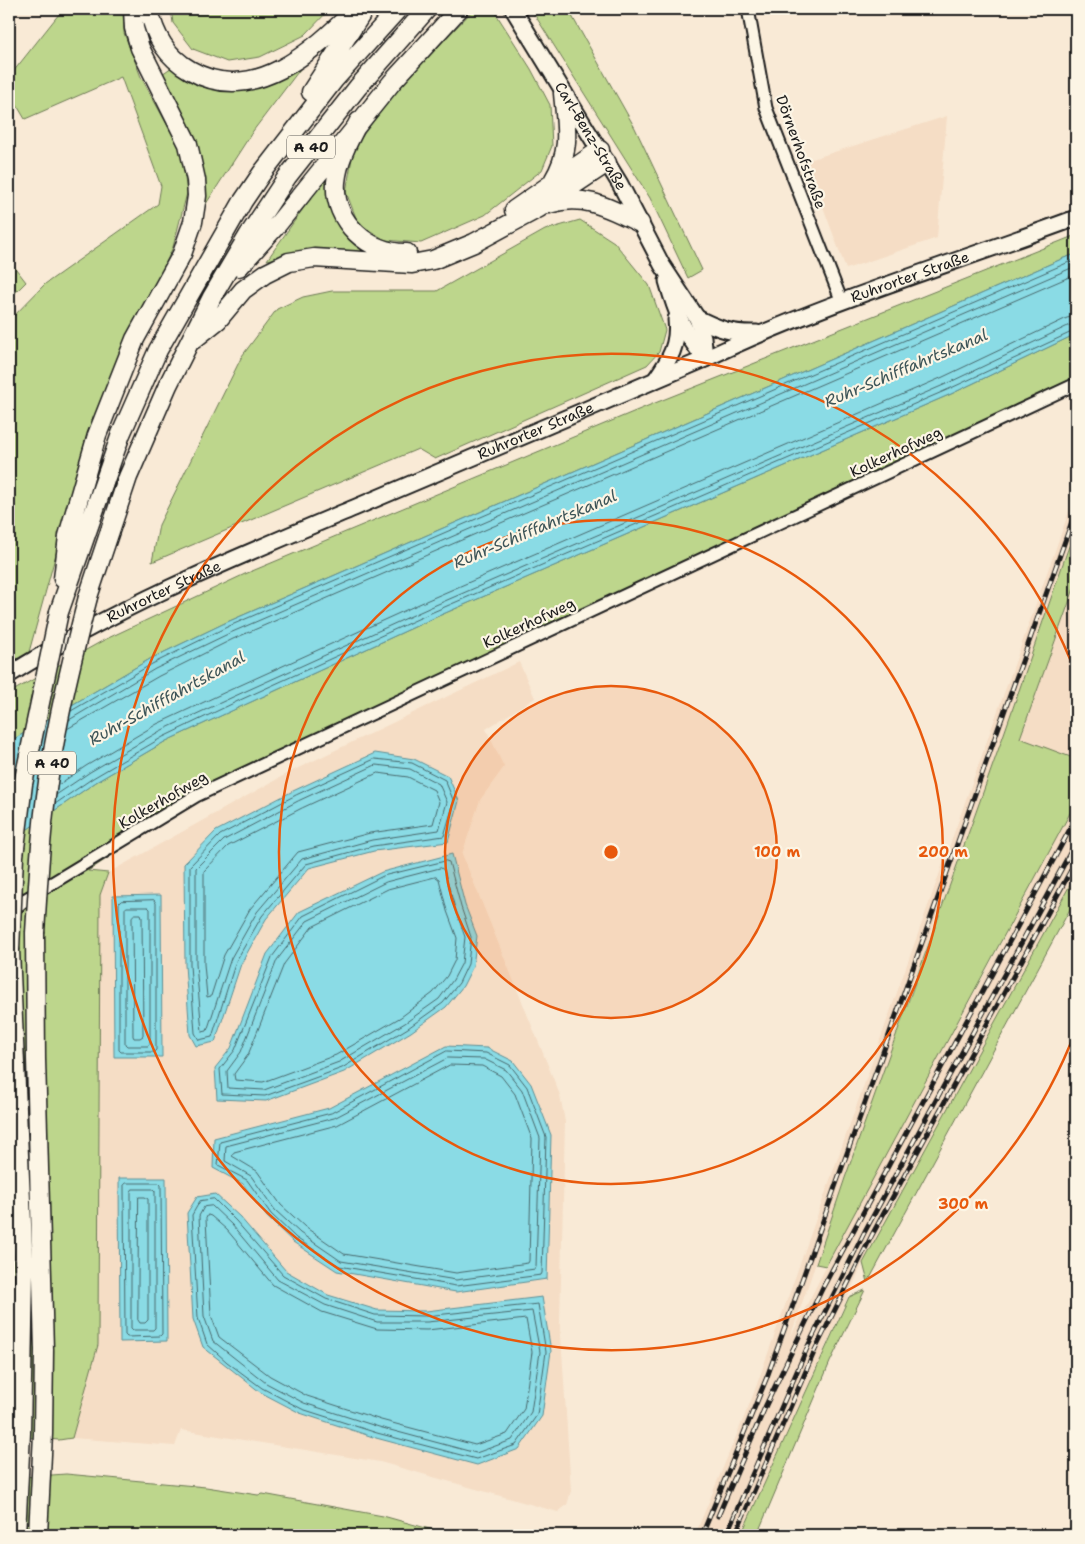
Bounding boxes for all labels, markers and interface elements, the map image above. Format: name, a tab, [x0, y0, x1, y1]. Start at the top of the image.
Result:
street label: Carl-Benz-Straße	[550, 78, 632, 194]
street label: Dörnerhofstraße	[771, 92, 831, 212]
road number: A 40	[287, 136, 335, 158]
street label: Ruhrorter Straße	[848, 247, 972, 307]
water label: Ruhr-Schifffahrtskanal	[821, 324, 991, 412]
street label: Ruhrorter Straße	[474, 397, 597, 464]
street label: Kolkerhofweg	[847, 422, 945, 482]
water label: Ruhr-Schifffahrtskanal	[450, 485, 620, 573]
street label: Ruhrorter Straße	[103, 556, 224, 627]
street label: Kolkerhofweg	[480, 593, 578, 653]
water label: Ruhr-Schifffahrtskanal	[85, 646, 249, 750]
road number: A 40	[28, 751, 76, 774]
street label: Kolkerhofweg	[115, 766, 211, 834]
text: 100 m	[754, 842, 800, 862]
text: 200 m	[918, 842, 968, 862]
centre of rings	[602, 843, 620, 861]
text: 300 m	[938, 1194, 988, 1214]

